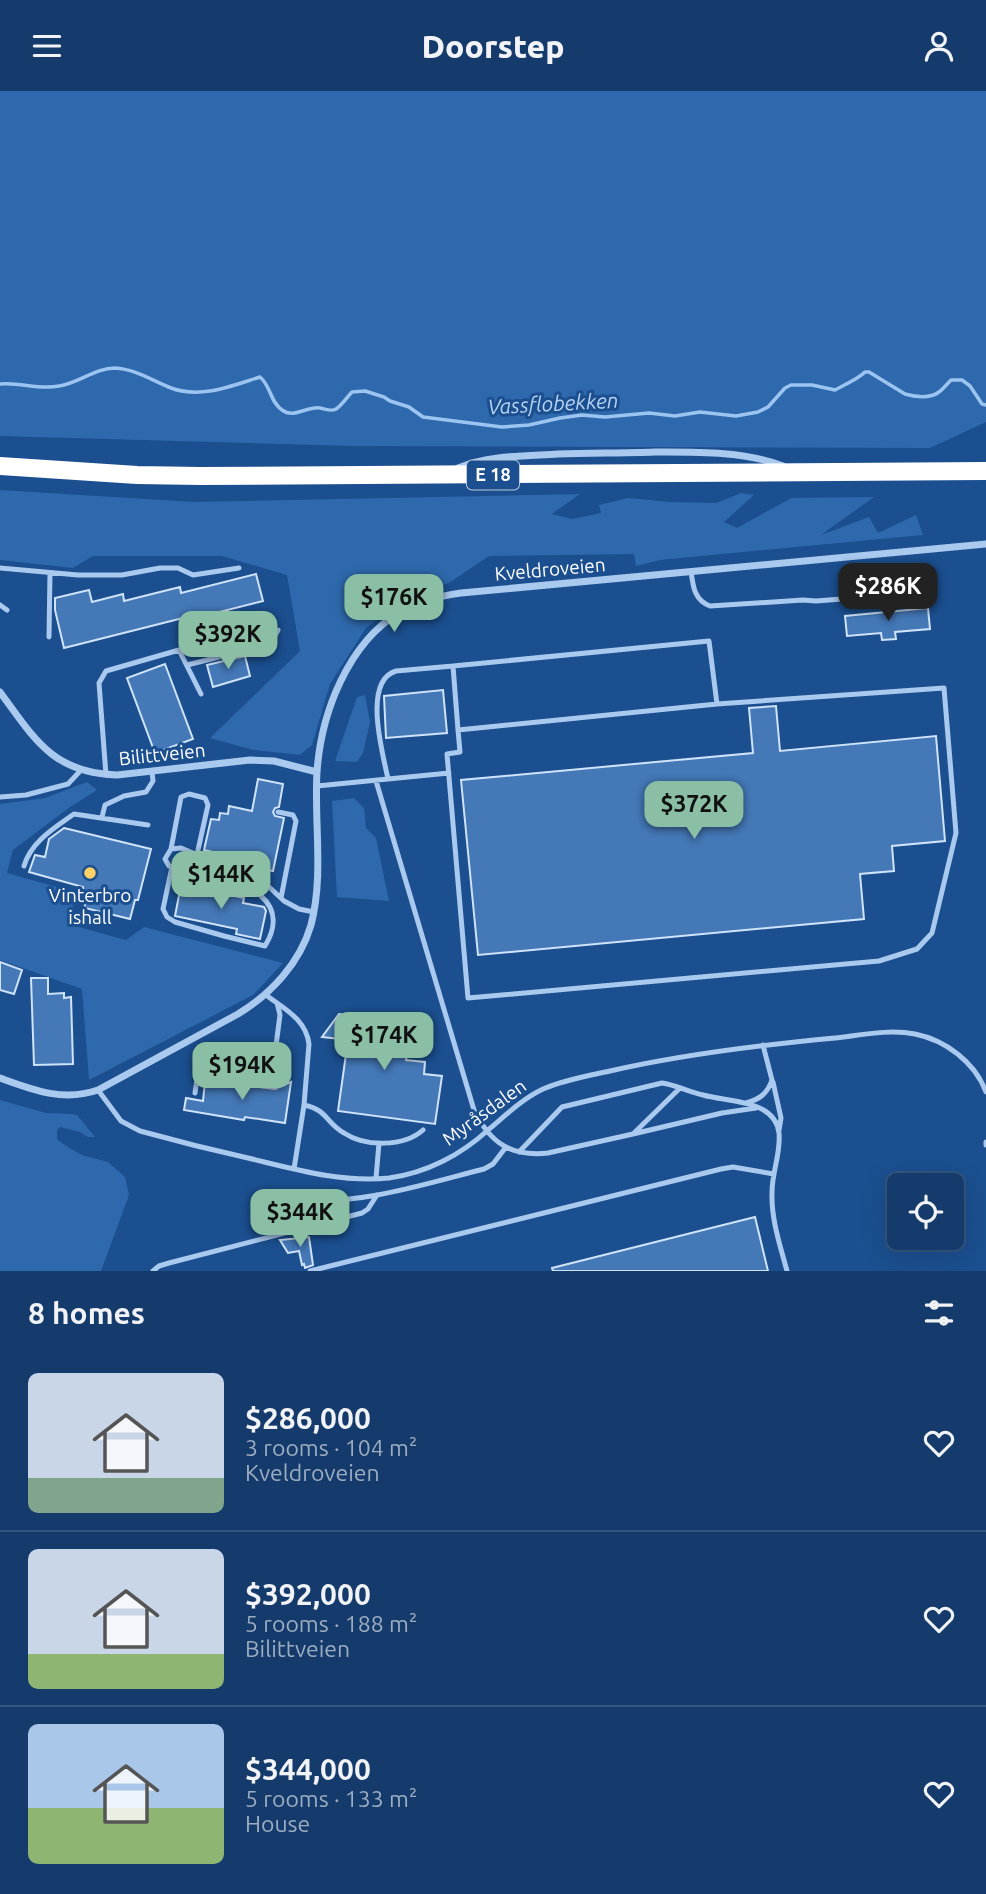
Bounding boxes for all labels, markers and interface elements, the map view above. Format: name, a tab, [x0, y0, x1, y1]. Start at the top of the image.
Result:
icon: menu	[28, 27, 66, 65]
icon: person	[920, 27, 958, 65]
text: Doorstep	[421, 28, 565, 64]
water label: Vassflobekken	[487, 388, 619, 418]
road number: E 18	[467, 461, 519, 489]
street label: Kveldroveien	[494, 553, 606, 585]
pin: $286K	[839, 563, 937, 623]
text: $286K	[854, 573, 922, 598]
pin: $176K	[345, 575, 443, 634]
text: $176K	[360, 584, 428, 609]
pin: $392K	[179, 611, 277, 671]
text: $392K	[194, 621, 262, 646]
street label: Bilittveien	[118, 739, 206, 769]
pin: $372K	[645, 781, 743, 841]
text: $372K	[660, 791, 728, 816]
pin: $144K	[172, 851, 270, 911]
text: $144K	[187, 861, 255, 886]
marker: Vinterbro ishall	[82, 865, 98, 881]
place label: Vinterbro ishall	[49, 884, 131, 928]
pin: $174K	[335, 1013, 433, 1072]
text: $174K	[350, 1022, 418, 1047]
pin: $194K	[193, 1042, 291, 1102]
text: $194K	[208, 1052, 276, 1077]
street label: Myråsdalen	[438, 1074, 530, 1150]
map controls	[887, 1173, 964, 1250]
button: locate	[887, 1173, 964, 1250]
pin: $344K	[251, 1189, 349, 1249]
text: $344K	[266, 1199, 334, 1224]
icon: filters	[920, 1294, 958, 1332]
text: 8 homes	[28, 1296, 145, 1330]
icon: home	[84, 1401, 168, 1485]
text: $286,000	[245, 1401, 371, 1435]
icon: heart	[920, 1424, 958, 1462]
text: 3 rooms · 104 m²	[245, 1435, 417, 1460]
text: Kveldroveien	[245, 1460, 380, 1485]
icon: home	[84, 1577, 168, 1661]
text: $392,000	[245, 1577, 371, 1611]
icon: heart	[920, 1600, 958, 1638]
text: 5 rooms · 188 m²	[245, 1611, 417, 1636]
text: Bilittveien	[245, 1636, 350, 1661]
icon: home	[84, 1752, 168, 1836]
text: $344,000	[245, 1752, 371, 1786]
icon: heart	[920, 1775, 958, 1813]
text: 5 rooms · 133 m²	[245, 1786, 417, 1811]
text: House	[245, 1811, 310, 1836]

